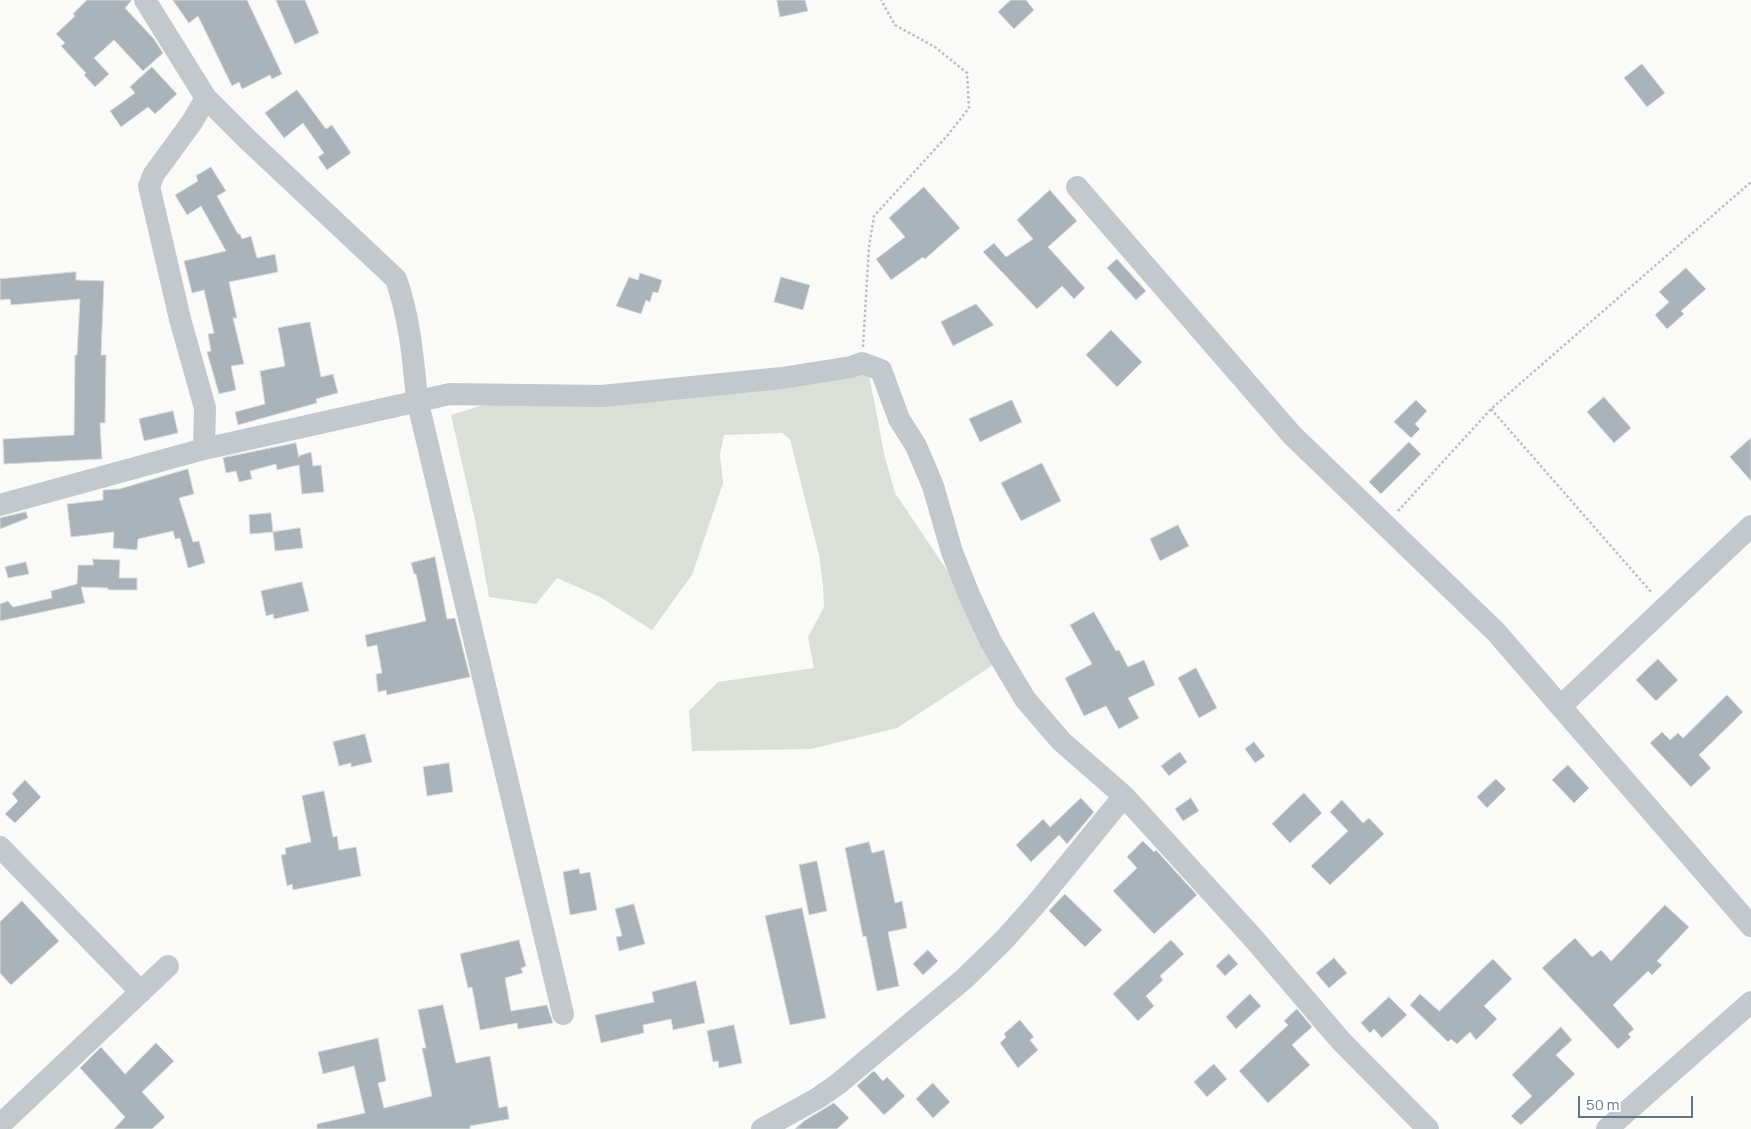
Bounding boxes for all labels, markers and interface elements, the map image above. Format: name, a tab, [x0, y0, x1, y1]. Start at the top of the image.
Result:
scale bar	[1581, 1086, 1696, 1118]
text: 50 m	[1586, 1094, 1620, 1115]

